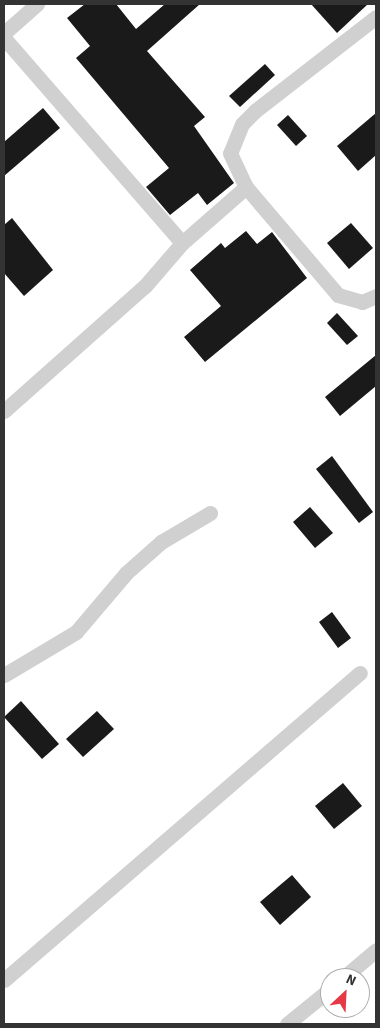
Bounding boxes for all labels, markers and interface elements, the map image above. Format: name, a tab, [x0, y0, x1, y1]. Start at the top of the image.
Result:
north arrow	[320, 968, 370, 1018]
text: N	[342, 969, 359, 991]

